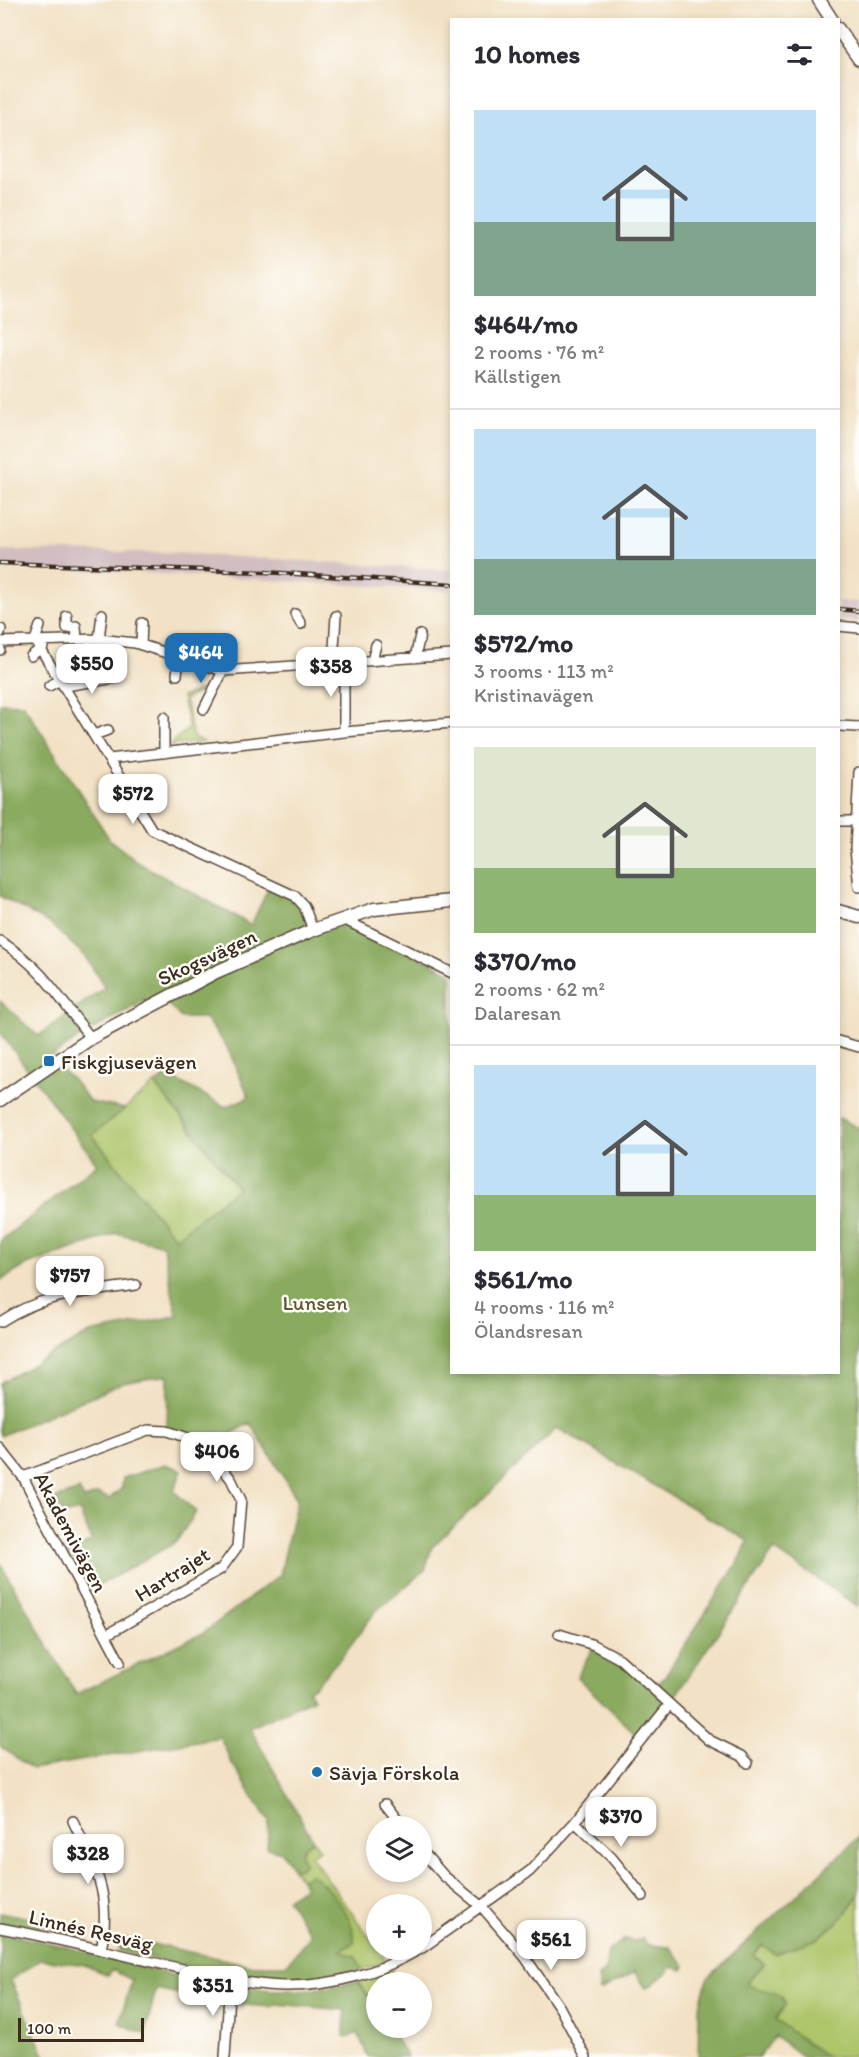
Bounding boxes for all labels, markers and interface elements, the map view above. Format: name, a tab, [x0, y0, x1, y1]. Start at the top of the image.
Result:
text: 10 homes	[474, 38, 580, 70]
icon: filters	[783, 38, 816, 71]
icon: home	[591, 149, 699, 257]
text: $464/mo	[474, 308, 578, 340]
text: 2 rooms · 76 m²	[474, 340, 604, 364]
text: Källstigen	[474, 364, 561, 388]
icon: home	[591, 468, 699, 576]
text: $572/mo	[474, 627, 573, 659]
pin: $464	[165, 633, 237, 684]
text: $464	[179, 640, 223, 664]
pin: $550	[56, 644, 128, 695]
pin: $358	[295, 647, 367, 698]
text: $550	[70, 651, 114, 675]
text: $358	[310, 654, 352, 678]
text: 3 rooms · 113 m²	[474, 659, 614, 683]
text: Kristinavägen	[474, 683, 594, 707]
pin: $572	[97, 774, 169, 825]
text: $572	[112, 781, 154, 805]
icon: home	[591, 786, 699, 894]
street label: Skogsvägen	[153, 923, 261, 991]
text: $370/mo	[474, 945, 576, 977]
text: 2 rooms · 62 m²	[474, 977, 605, 1001]
text: Dalaresan	[474, 1001, 561, 1025]
place label: Fiskgjusevägen	[61, 1049, 197, 1074]
marker: Fiskgjusevägen	[42, 1054, 56, 1068]
icon: home	[591, 1104, 699, 1212]
pin: $757	[34, 1256, 106, 1307]
text: $757	[50, 1263, 90, 1287]
text: $561/mo	[474, 1263, 573, 1295]
park label: Lunsen	[282, 1290, 348, 1315]
text: 4 rooms · 116 m²	[474, 1295, 614, 1319]
text: Ölandsresan	[474, 1319, 583, 1343]
pin: $406	[181, 1432, 253, 1483]
text: $406	[194, 1439, 240, 1463]
street label: Akademivägen	[29, 1468, 113, 1596]
street label: Hartrajet	[130, 1541, 214, 1607]
place label: Sävja Förskola	[329, 1760, 459, 1785]
marker: Sävja Förskola	[310, 1765, 324, 1779]
pin: $370	[585, 1797, 657, 1848]
text: $370	[599, 1804, 643, 1828]
map controls	[366, 1816, 432, 2038]
button: layers	[366, 1816, 432, 1882]
pin: $328	[52, 1834, 124, 1885]
text: $328	[67, 1841, 109, 1865]
button: +	[366, 1894, 432, 1960]
street label: Linnés Resväg	[27, 1904, 156, 1956]
pin: $561	[515, 1920, 587, 1971]
text: $561	[531, 1927, 571, 1951]
pin: $351	[177, 1966, 249, 2017]
button: −	[366, 1972, 432, 2038]
text: $351	[193, 1973, 233, 1997]
scale bar	[18, 2015, 144, 2042]
text: 100 m	[27, 2019, 71, 2038]

